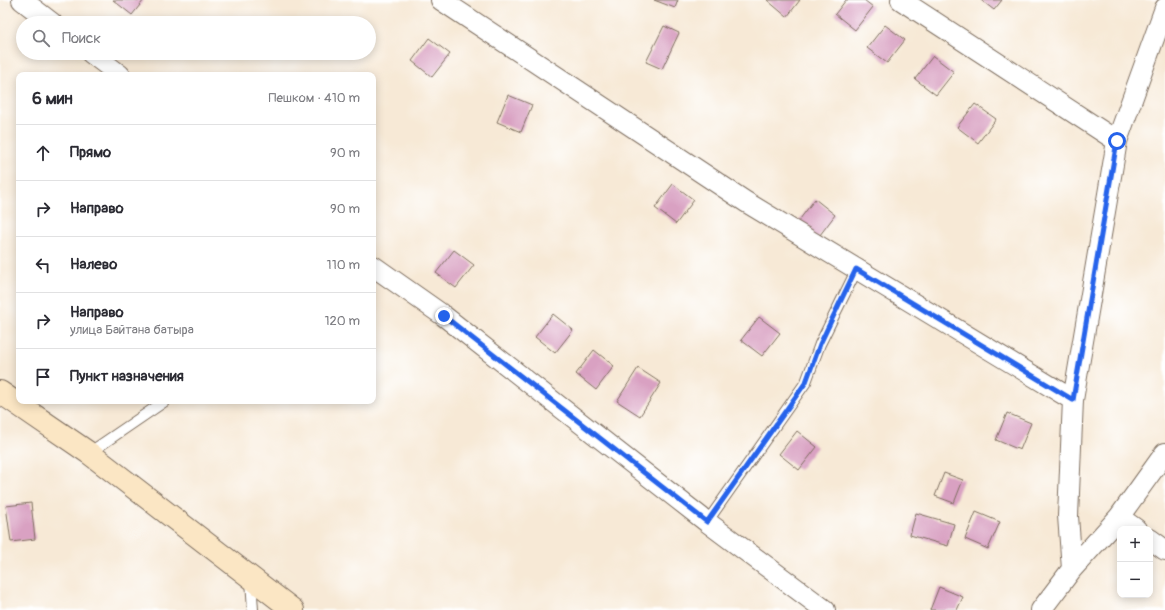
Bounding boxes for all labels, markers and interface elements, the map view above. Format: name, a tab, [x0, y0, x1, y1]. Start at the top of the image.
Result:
search box	[16, 16, 376, 60]
icon: search	[30, 27, 52, 49]
text: Поиск	[62, 29, 101, 48]
text: 6 мин	[32, 88, 73, 109]
text: Пешком · 410 m	[269, 90, 360, 106]
route start	[1108, 132, 1126, 150]
icon: ahead	[32, 142, 54, 164]
text: Прямо	[70, 143, 111, 162]
text: 90 m	[330, 145, 360, 161]
icon: right	[32, 198, 54, 220]
text: Направо	[70, 199, 124, 218]
text: 90 m	[330, 201, 360, 217]
icon: left	[32, 254, 54, 276]
text: Налево	[70, 255, 117, 274]
text: 110 m	[327, 257, 360, 273]
text: Направо	[70, 303, 124, 322]
route end	[435, 307, 453, 325]
icon: right	[32, 310, 54, 332]
text: 120 m	[324, 313, 360, 329]
text: улица Байтана батыра	[70, 322, 194, 338]
icon: arrive	[32, 366, 54, 388]
text: Пункт назначения	[70, 367, 184, 386]
map controls	[1117, 526, 1153, 598]
button: +	[1117, 526, 1153, 562]
button: −	[1117, 562, 1153, 598]

